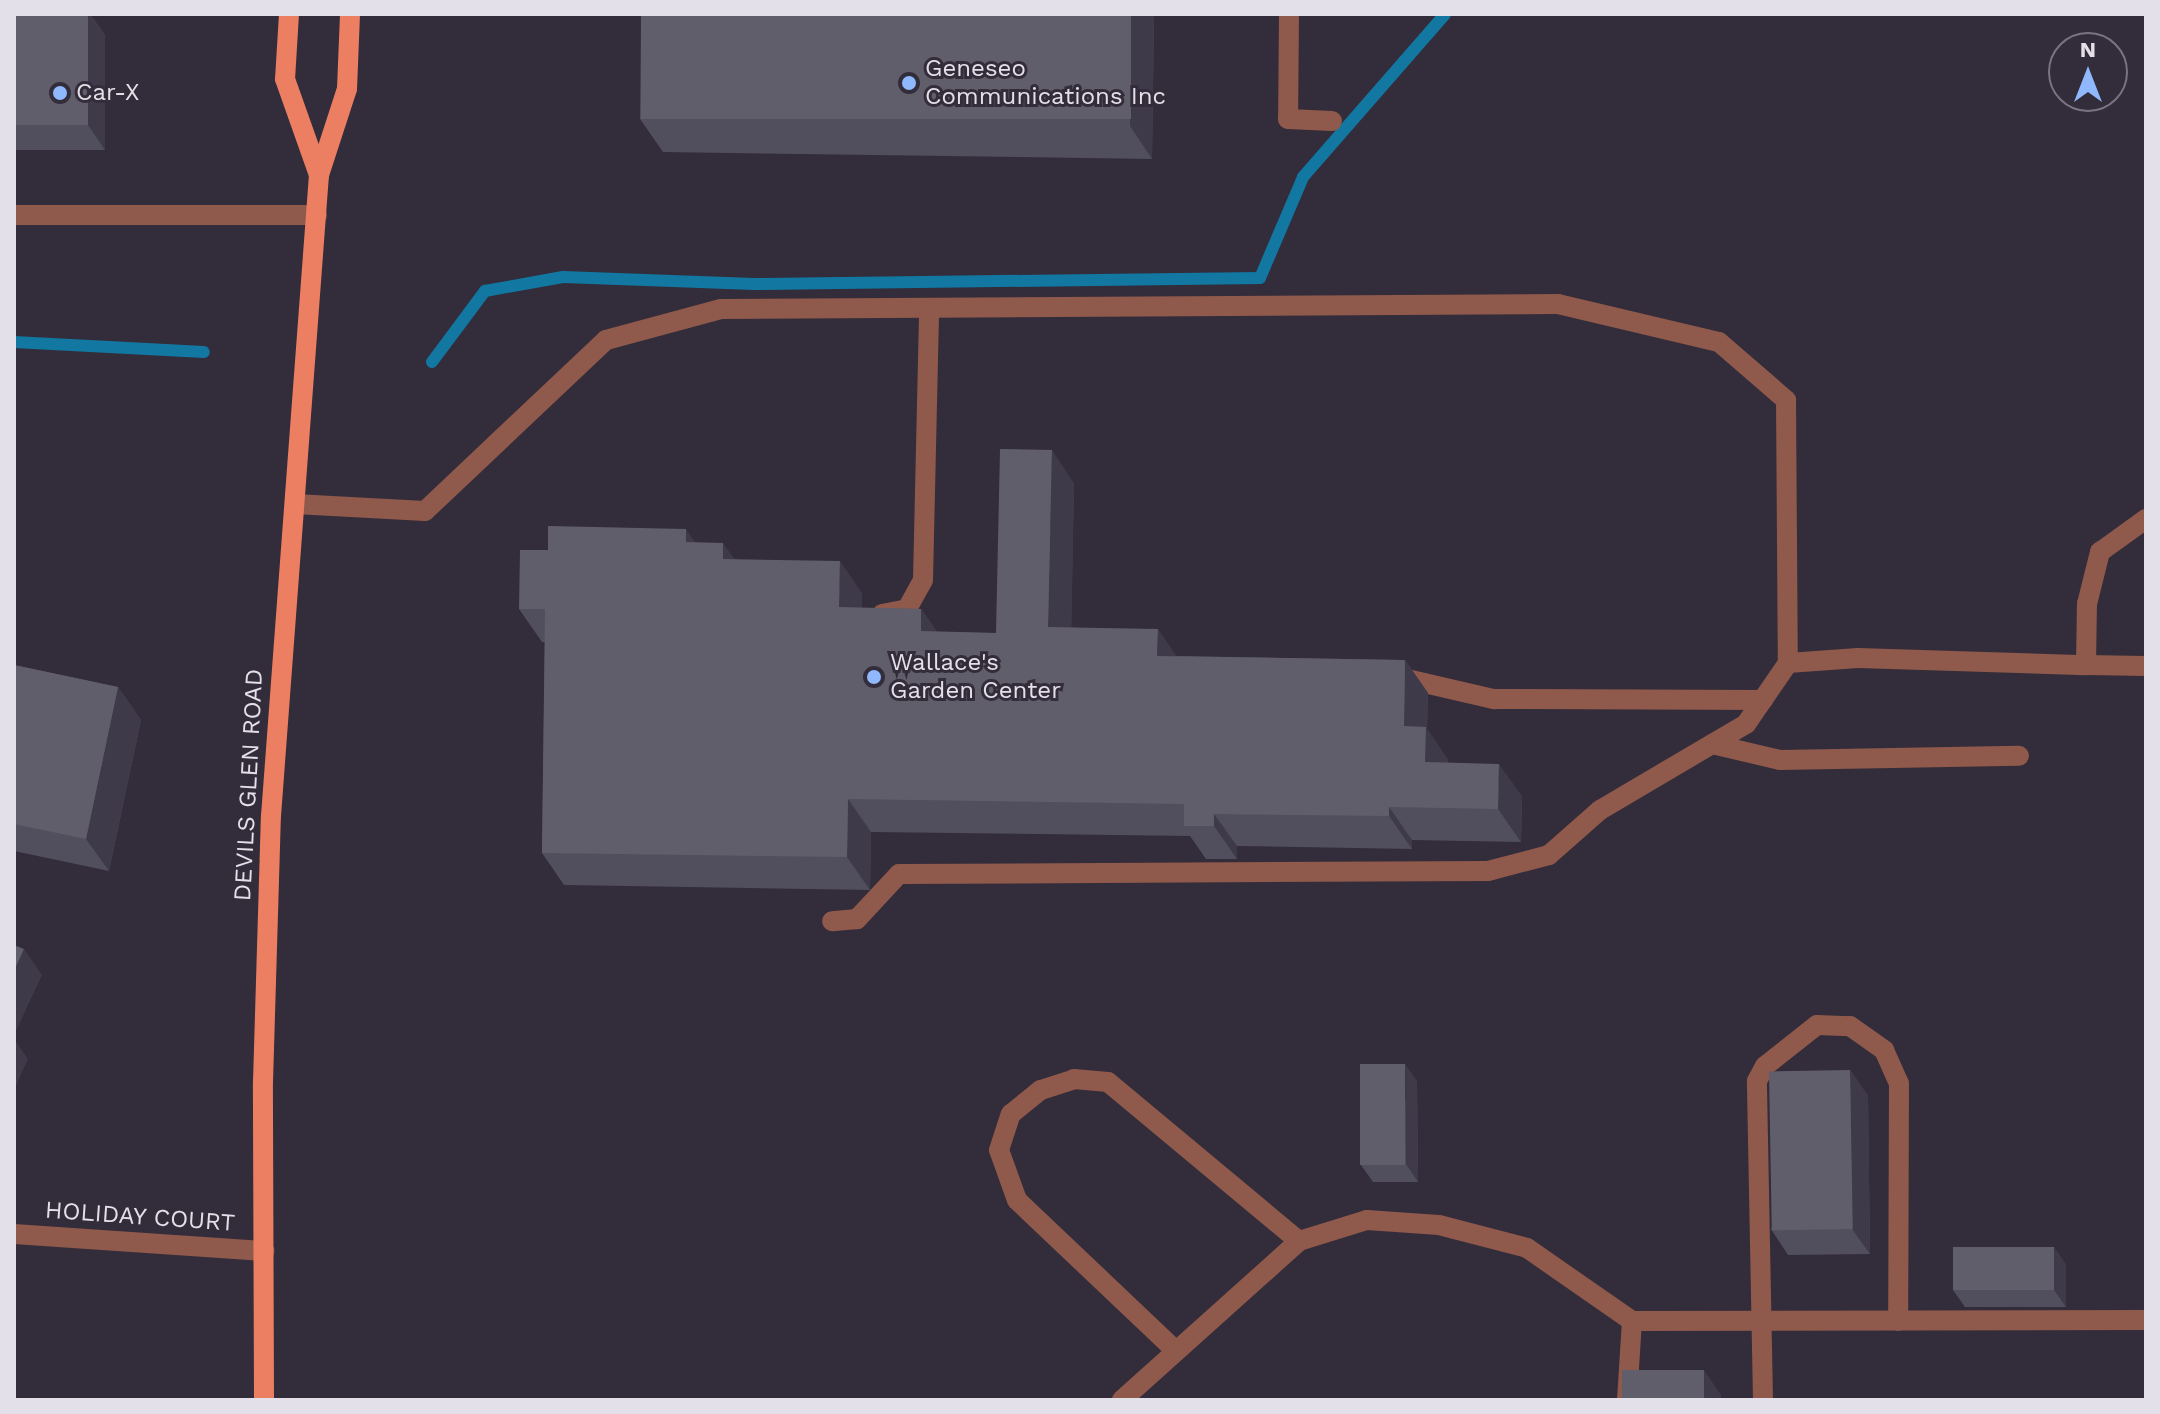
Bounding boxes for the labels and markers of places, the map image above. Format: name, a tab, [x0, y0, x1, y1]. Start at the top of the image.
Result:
place label: Geneseo Communications Inc	[925, 55, 1166, 111]
marker: Geneseo Communications Inc	[900, 74, 918, 92]
place label: Car-X	[76, 79, 139, 107]
marker: Car-X	[51, 84, 69, 102]
place label: Wallace's Garden Center	[890, 649, 1061, 705]
marker: Wallace's Garden Center	[865, 668, 883, 686]

